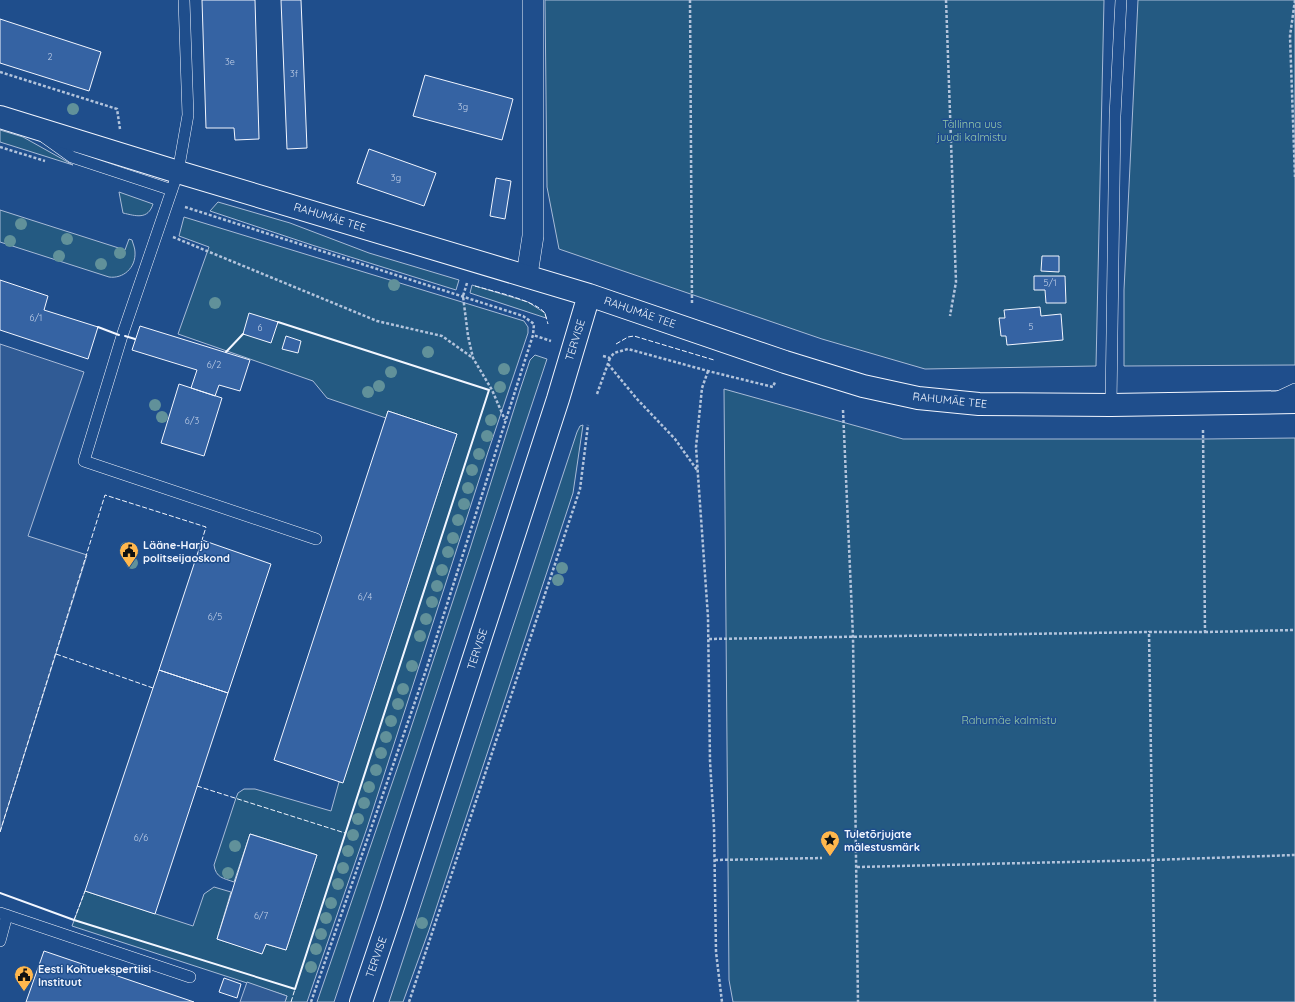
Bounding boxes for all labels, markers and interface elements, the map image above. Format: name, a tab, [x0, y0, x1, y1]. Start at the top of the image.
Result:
house number: 2	[48, 51, 53, 62]
house number: 3e	[225, 56, 235, 67]
house number: 3f	[290, 68, 299, 79]
house number: 3g	[458, 101, 468, 112]
park label: Tallinna uus juudi kalmistu	[936, 117, 1007, 144]
house number: 3g	[391, 172, 401, 183]
street label: RAHUMÄE TEE	[292, 199, 368, 235]
house number: 5/1	[1044, 277, 1056, 288]
street label: RAHUMÄE TEE	[602, 293, 678, 331]
house number: 6/1	[30, 312, 42, 323]
street label: TERVISE	[562, 318, 588, 362]
house number: 5	[1029, 321, 1034, 332]
house number: 6	[258, 322, 263, 333]
house number: 6/2	[207, 359, 221, 370]
street label: RAHUMÄE TEE	[912, 389, 988, 411]
house number: 6/3	[185, 415, 199, 426]
place label: Lääne-Harju politseijaoskond	[143, 538, 230, 565]
public building icon: Lääne-Harju politseijaoskond	[118, 540, 140, 568]
house number: 6/4	[358, 591, 372, 602]
house number: 6/5	[208, 611, 222, 622]
street label: TERVISE	[464, 627, 490, 671]
park label: Rahumäe kalmistu	[961, 713, 1057, 727]
place label: Tuletõrjujate mälestusmärk	[844, 827, 920, 854]
place icon: Tuletõrjujate mälestusmärk	[819, 829, 841, 857]
house number: 6/6	[134, 832, 148, 843]
house number: 6/7	[254, 910, 268, 921]
street label: TERVISE	[362, 935, 390, 979]
place label: Eesti Kohtuekspertiisi Instituut	[38, 962, 151, 989]
public building icon: Eesti Kohtuekspertiisi Instituut	[13, 964, 35, 992]

